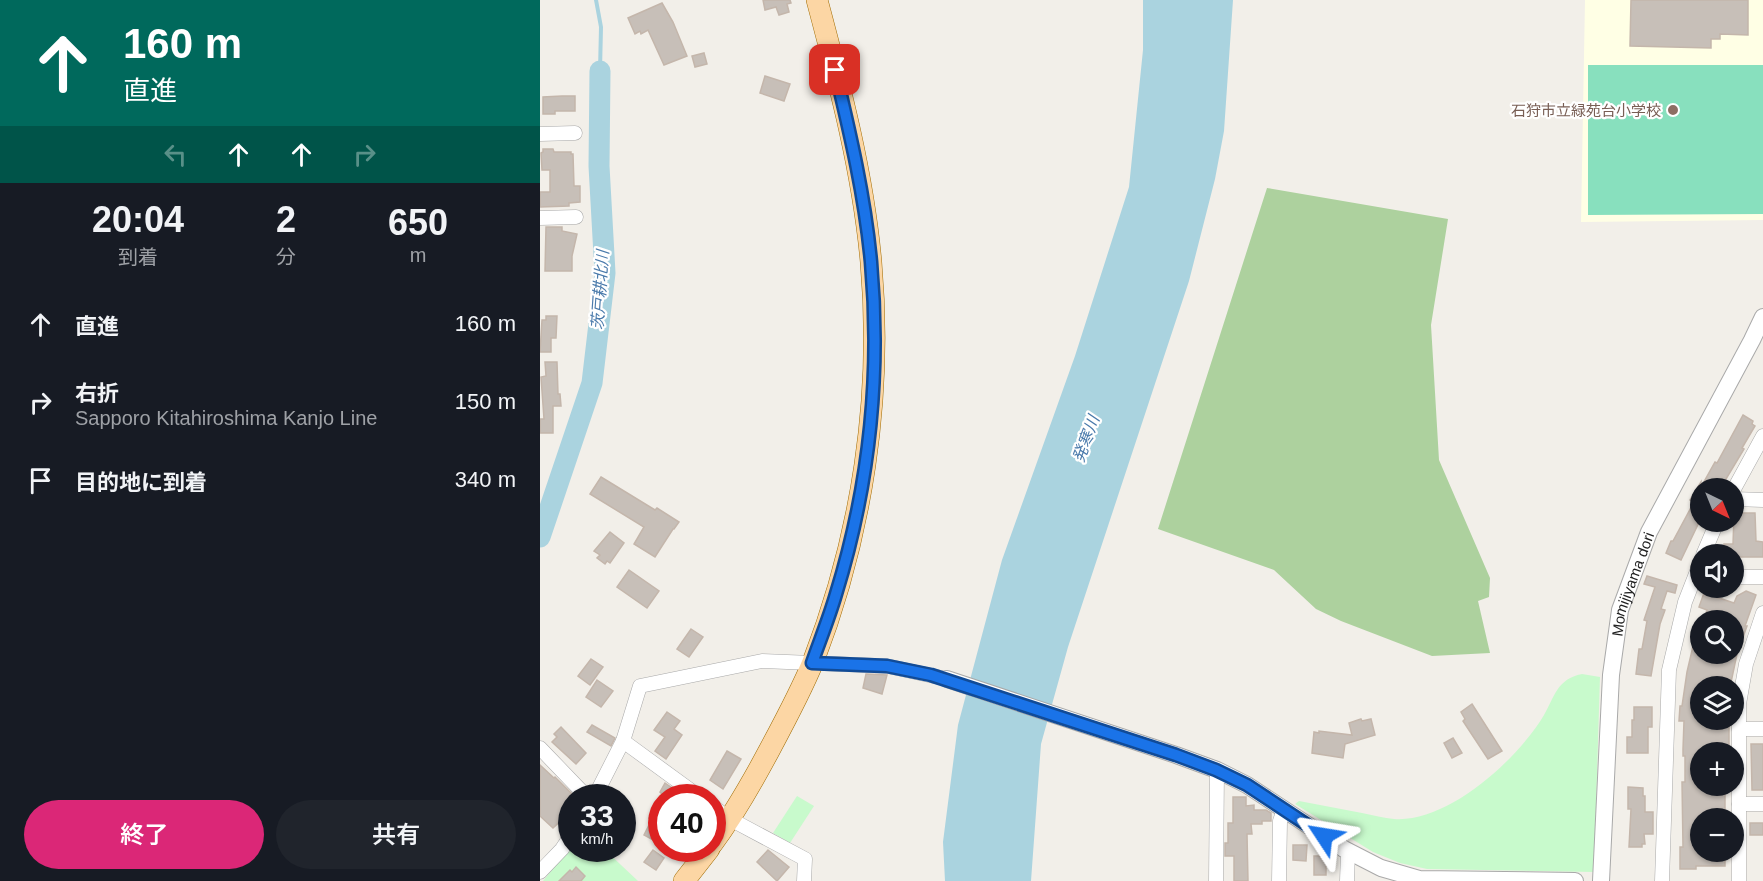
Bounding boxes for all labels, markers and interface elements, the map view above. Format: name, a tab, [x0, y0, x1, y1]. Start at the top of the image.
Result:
text: 160 m	[123, 20, 242, 67]
icon: ahead	[24, 24, 102, 102]
pin	[809, 44, 860, 95]
icon: arrive	[818, 53, 851, 86]
text: 直進	[123, 76, 177, 106]
place label: 石狩市立緑苑台小学校	[1511, 102, 1661, 119]
marker: 石狩市立緑苑台小学校	[1666, 103, 1680, 117]
icon: left	[159, 138, 192, 171]
icon: ahead	[222, 138, 255, 171]
icon: ahead	[285, 138, 318, 171]
icon: right	[348, 138, 381, 171]
text: 20:04	[92, 199, 184, 240]
text: 2	[276, 199, 296, 240]
text: 650	[388, 202, 448, 243]
text: m	[410, 244, 426, 266]
text: 到着	[118, 246, 158, 268]
text: 分	[276, 246, 296, 268]
water label: 茨戸耕北川	[589, 248, 611, 331]
icon: ahead	[24, 308, 57, 341]
text: 160 m	[455, 311, 516, 336]
text: 直進	[75, 314, 119, 339]
text: 右折	[75, 381, 119, 406]
icon: right	[24, 386, 57, 419]
text: 150 m	[455, 389, 516, 414]
text: Sapporo Kitahiroshima Kanjo Line	[75, 407, 377, 429]
water label: 発寒川	[1070, 412, 1103, 464]
icon: arrive	[24, 464, 57, 497]
text: 340 m	[455, 467, 516, 492]
text: 目的地に到着	[75, 470, 207, 495]
north arrow	[1690, 478, 1744, 532]
map controls	[1690, 478, 1744, 862]
street label: Momijiyama dori	[1608, 529, 1657, 637]
button: sound	[1690, 544, 1744, 598]
button: search	[1690, 610, 1744, 664]
button: layers	[1690, 676, 1744, 730]
button: +	[1690, 742, 1744, 796]
speed limit sign: 40	[648, 784, 726, 862]
text: 33	[580, 799, 614, 832]
button: 終了	[24, 800, 264, 869]
button: 共有	[276, 800, 516, 869]
position arrow	[1292, 804, 1356, 868]
button: −	[1690, 808, 1744, 862]
text: km/h	[581, 830, 613, 847]

